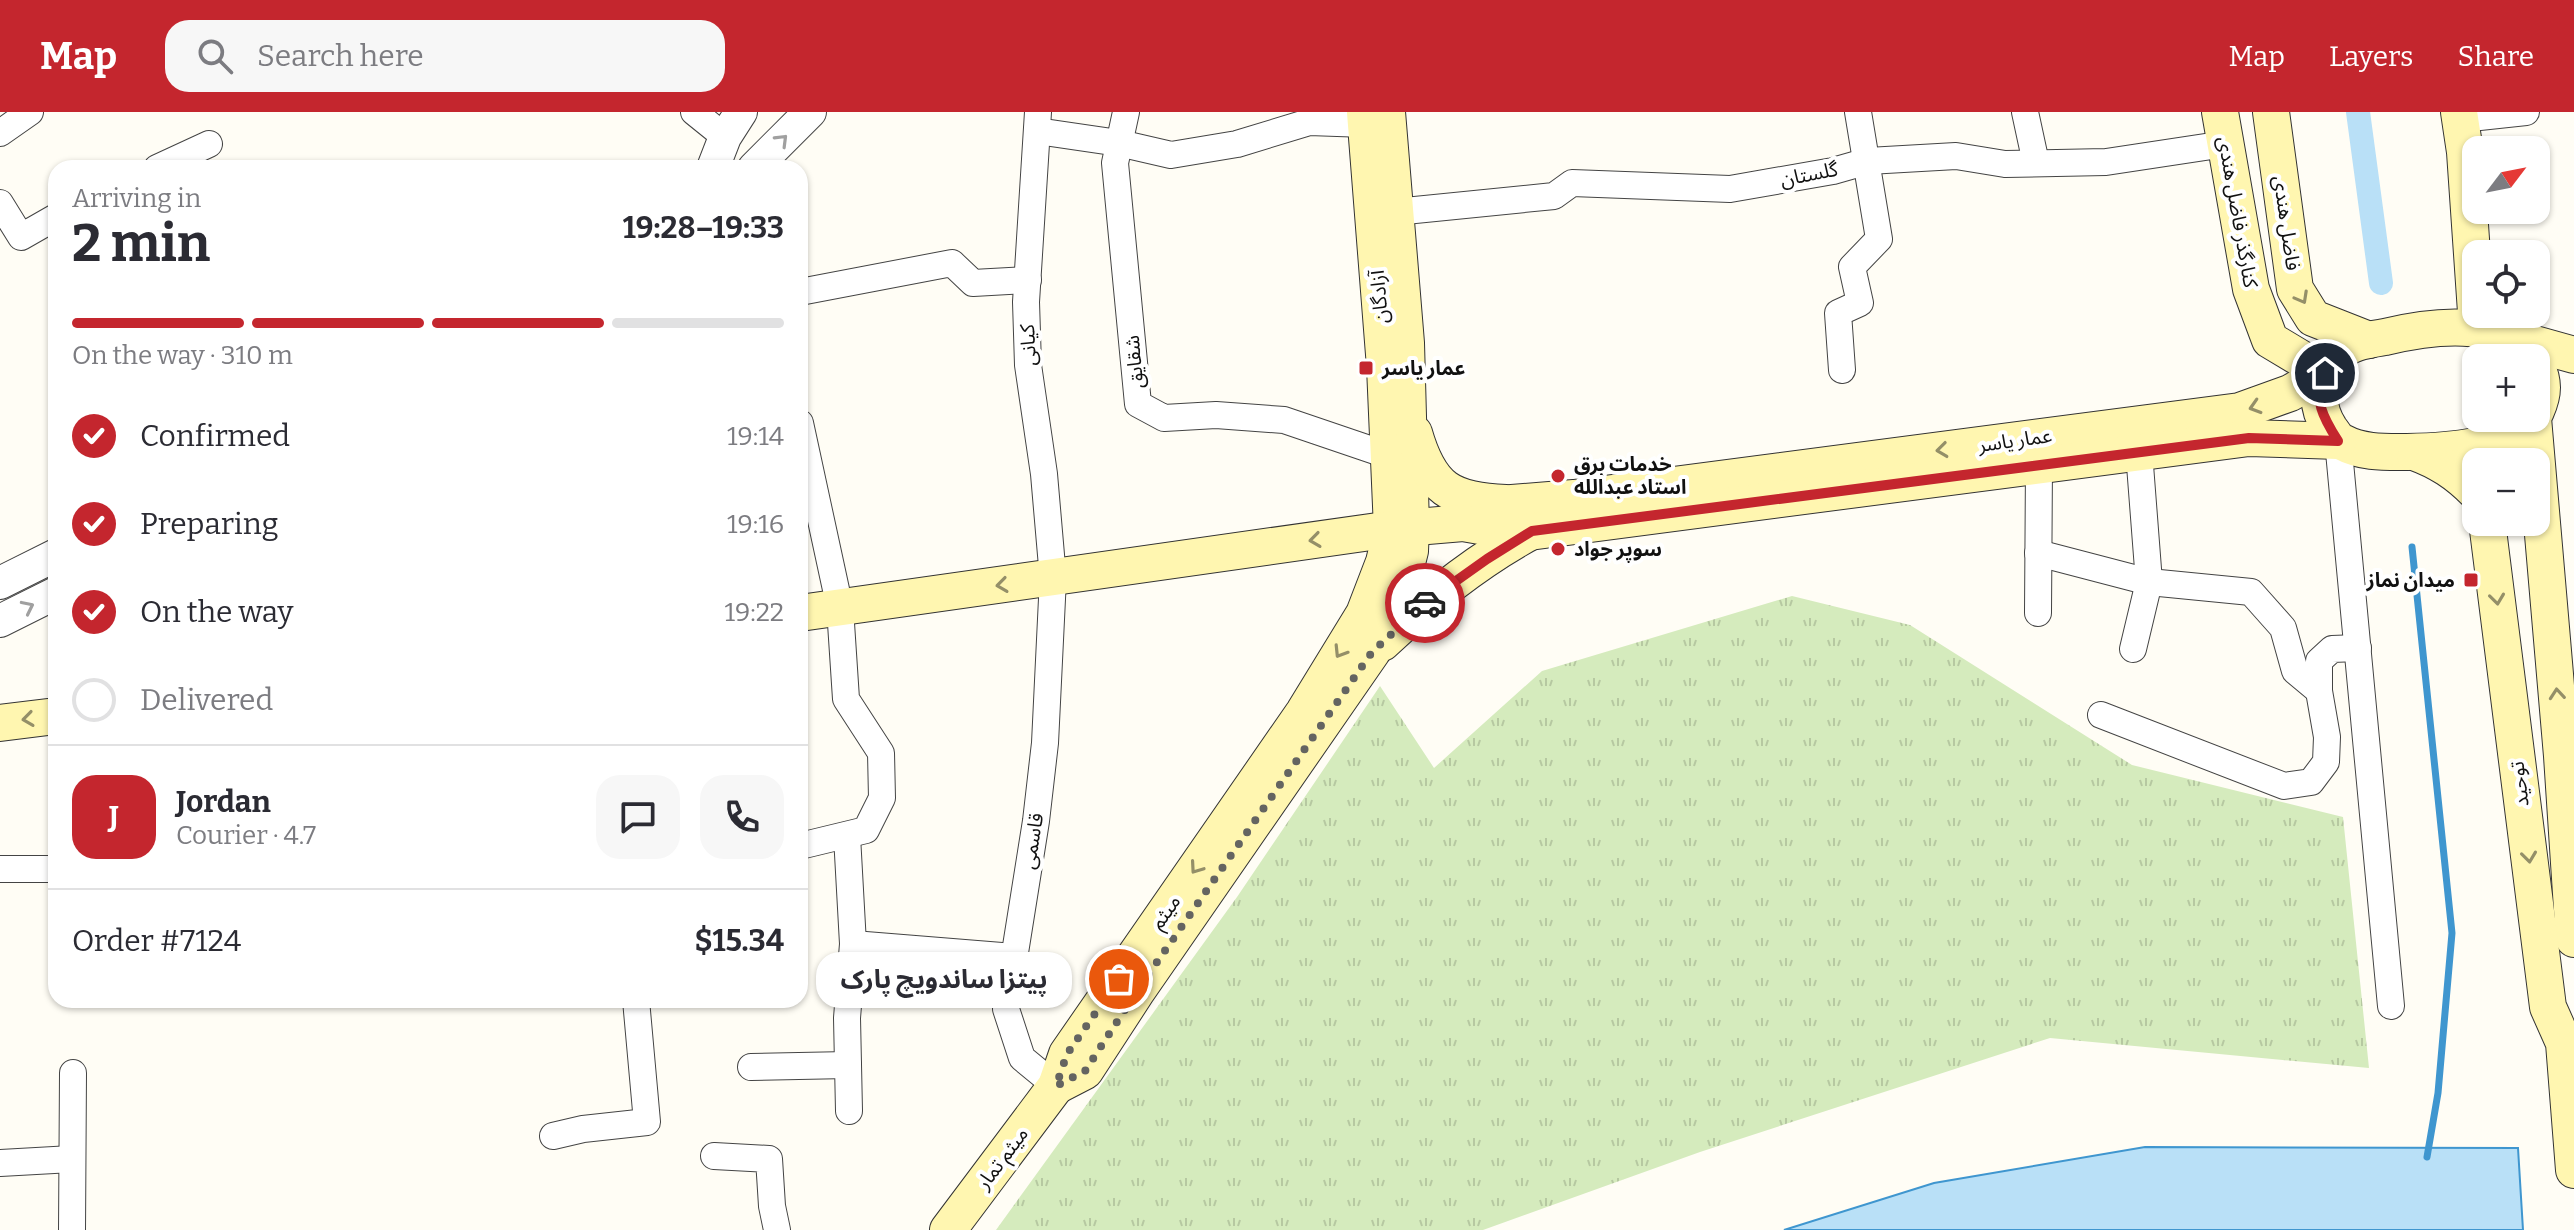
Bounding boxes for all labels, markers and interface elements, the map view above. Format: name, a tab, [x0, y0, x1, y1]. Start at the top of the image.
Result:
search box	[165, 20, 725, 92]
text: Map	[40, 33, 117, 79]
icon: search	[193, 34, 237, 78]
text: Search here	[257, 38, 424, 74]
text: Map	[2228, 40, 2285, 73]
text: Layers	[2329, 40, 2413, 73]
text: Share	[2457, 40, 2534, 73]
street label: کنارگذر فاضل هندی	[2213, 134, 2263, 290]
one-way arrow	[773, 135, 787, 149]
north arrow	[2462, 136, 2550, 224]
map controls	[2462, 136, 2550, 536]
street label: گلستان	[1778, 157, 1841, 191]
street label: فاضل هندی	[2268, 174, 2306, 272]
text: Arriving in	[72, 183, 201, 214]
text: 19:28–19:33	[623, 210, 784, 246]
text: 2 min	[72, 212, 210, 275]
button: locate	[2462, 240, 2550, 328]
street label: آزادگان	[1365, 268, 1393, 325]
one-way arrow	[2292, 290, 2307, 305]
street label: کیانی	[1015, 323, 1041, 366]
street label: شقایق	[1120, 334, 1149, 390]
pin	[2291, 339, 2359, 407]
text: On the way · 310 m	[72, 340, 293, 371]
button: +	[2462, 344, 2550, 432]
icon: home	[2303, 351, 2347, 395]
place label: عمار یاسر	[1381, 356, 1465, 380]
marker: عمار یاسر	[1357, 359, 1375, 377]
one-way arrow	[2248, 398, 2262, 414]
icon: check	[72, 414, 116, 458]
text: Confirmed	[140, 418, 290, 454]
text: 19:14	[727, 421, 784, 452]
street label: عمار یاسر	[1976, 423, 2053, 457]
one-way arrow	[1935, 441, 1949, 458]
button: −	[2462, 448, 2550, 536]
place label: خدمات برق استاد عبدالله	[1574, 452, 1687, 499]
marker: خدمات برق استاد عبدالله	[1549, 467, 1567, 485]
icon: check	[72, 502, 116, 546]
text: Preparing	[140, 506, 278, 542]
text: 19:16	[727, 509, 784, 540]
one-way arrow	[1308, 531, 1322, 548]
place label: سوپر جواد	[1574, 537, 1662, 563]
marker: سوپر جواد	[1549, 540, 1567, 558]
courier	[1385, 563, 1465, 643]
place label: میدان نماز	[2366, 568, 2455, 592]
marker: میدان نماز	[2462, 571, 2480, 589]
one-way arrow	[995, 576, 1009, 593]
icon: car	[1403, 581, 1447, 625]
icon: check	[72, 590, 116, 634]
one-way arrow	[2488, 592, 2505, 606]
text: On the way	[140, 594, 293, 630]
text: 19:22	[724, 597, 784, 628]
one-way arrow	[20, 600, 34, 616]
one-way arrow	[1335, 643, 1350, 658]
text: Delivered	[140, 682, 273, 718]
one-way arrow	[2549, 687, 2566, 700]
one-way arrow	[21, 710, 35, 727]
street label: توحید	[2504, 760, 2534, 808]
button: chat	[596, 775, 680, 859]
button: phone	[700, 775, 784, 859]
text: Jordan	[176, 784, 271, 820]
text: J	[109, 799, 119, 835]
street label: قاسمی	[1016, 811, 1048, 871]
text: Courier · 4.7	[176, 820, 316, 851]
one-way arrow	[2520, 851, 2537, 864]
one-way arrow	[1190, 859, 1205, 873]
street label: میثم	[1145, 890, 1188, 936]
text: Order #7124	[72, 923, 241, 959]
text: $15.34	[694, 923, 784, 959]
pin	[1085, 945, 1153, 1013]
callout: پیتزا ساندویچ پارک	[815, 951, 1071, 1007]
icon: bag	[1097, 957, 1141, 1001]
text: پیتزا ساندویچ پارک	[840, 964, 1048, 995]
street label: میثم تمار	[970, 1122, 1035, 1196]

